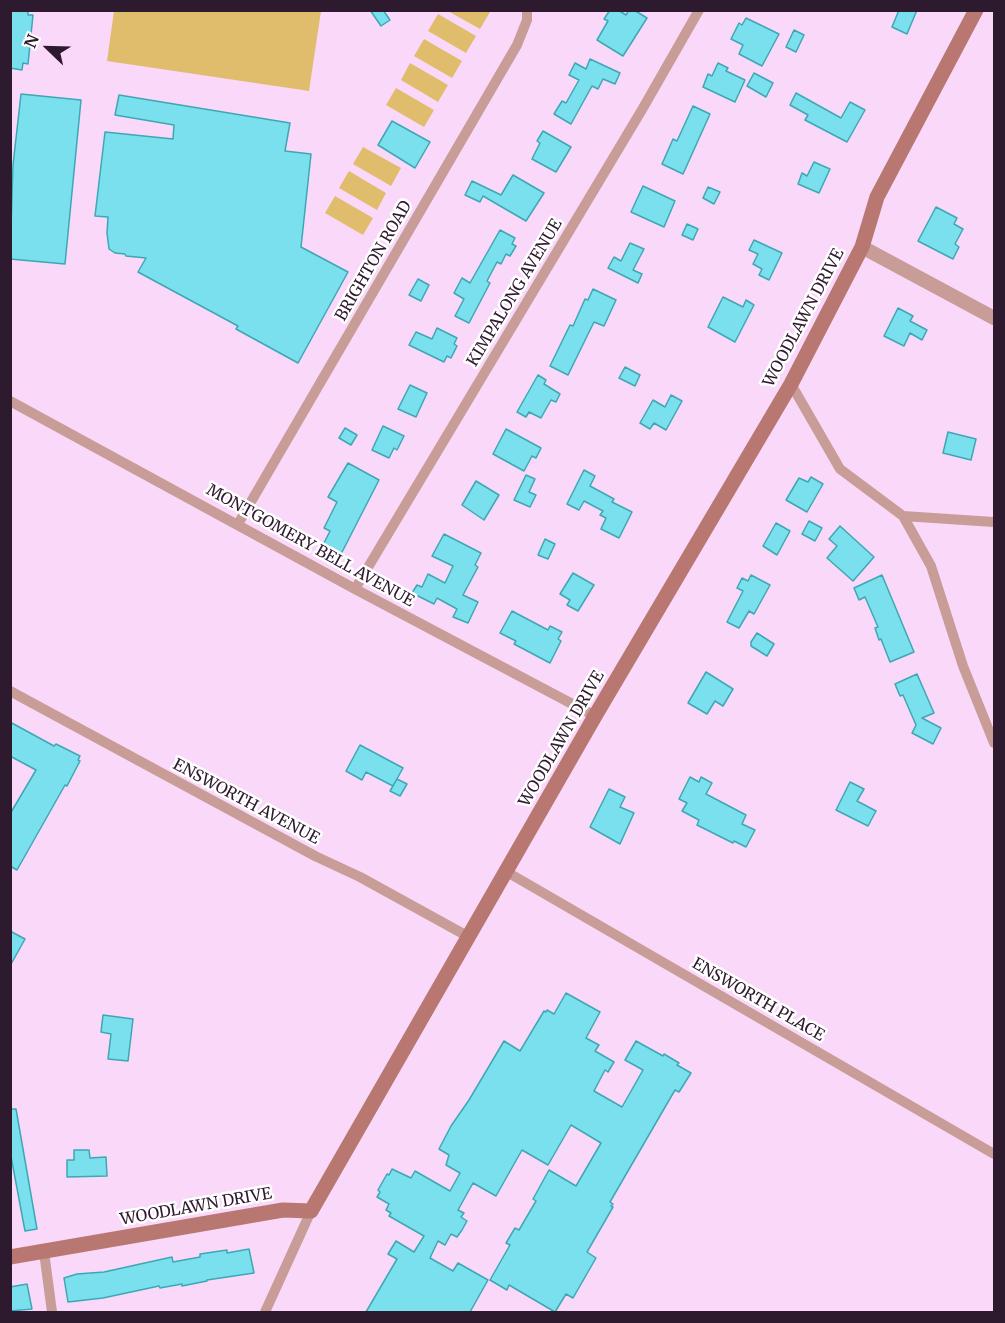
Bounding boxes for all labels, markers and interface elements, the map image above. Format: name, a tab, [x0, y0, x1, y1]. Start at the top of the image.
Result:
north arrow	[18, 18, 78, 78]
text: N	[20, 31, 43, 51]
street label: BRIGHTON ROAD	[332, 197, 416, 325]
street label: KIMPALONG AVENUE	[463, 216, 567, 370]
street label: WOODLAWN DRIVE	[759, 246, 849, 390]
street label: MONTGOMERY BELL AVENUE	[203, 481, 417, 611]
street label: WOODLAWN DRIVE	[515, 668, 609, 810]
street label: ENSWORTH AVENUE	[169, 755, 323, 849]
street label: ENSWORTH PLACE	[688, 954, 828, 1046]
street label: WOODLAWN DRIVE	[119, 1184, 273, 1230]

